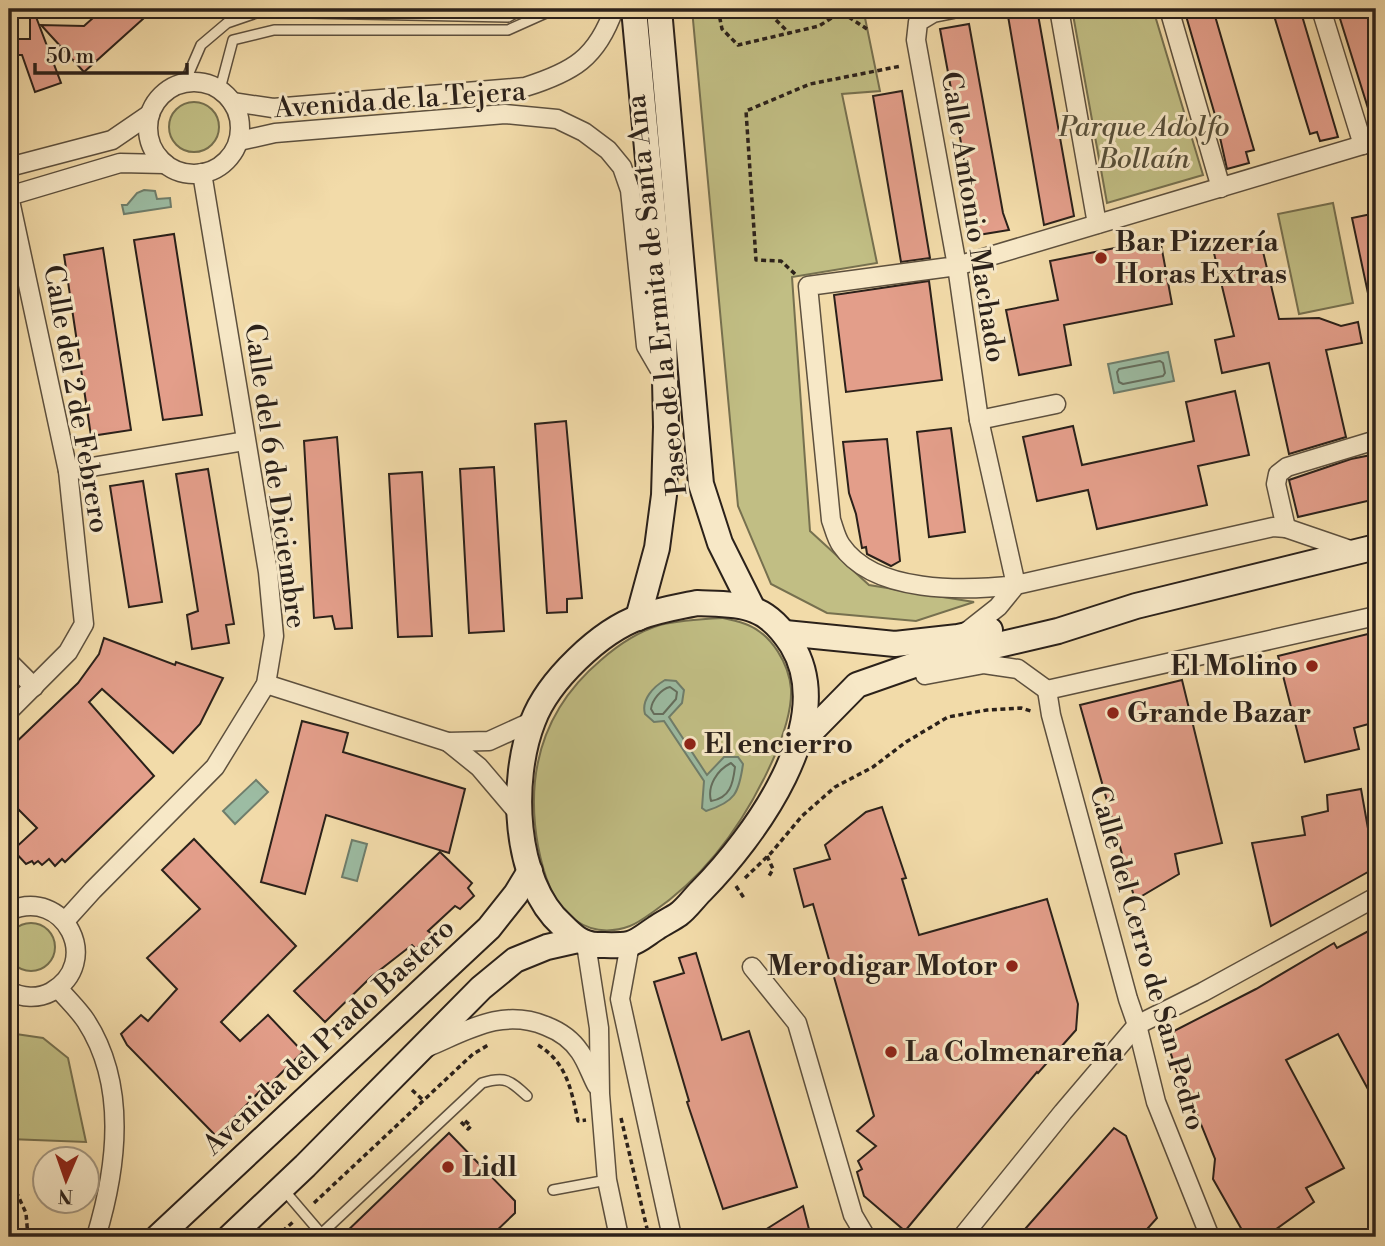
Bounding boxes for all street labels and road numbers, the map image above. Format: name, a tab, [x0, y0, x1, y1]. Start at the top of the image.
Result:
street label: Calle Antonio Machado	[933, 69, 1013, 365]
street label: Avenida de la Tejera	[272, 74, 528, 126]
street label: Paseo de la Ermita de Santa Ana	[618, 92, 695, 497]
street label: Calle del 2 de Febrero	[35, 262, 117, 536]
street label: Calle del 6 de Diciembre	[236, 321, 314, 631]
street label: Calle del Cerro de San Pedro	[1081, 782, 1213, 1134]
street label: Avenida del Prado Bastero	[195, 911, 462, 1164]

